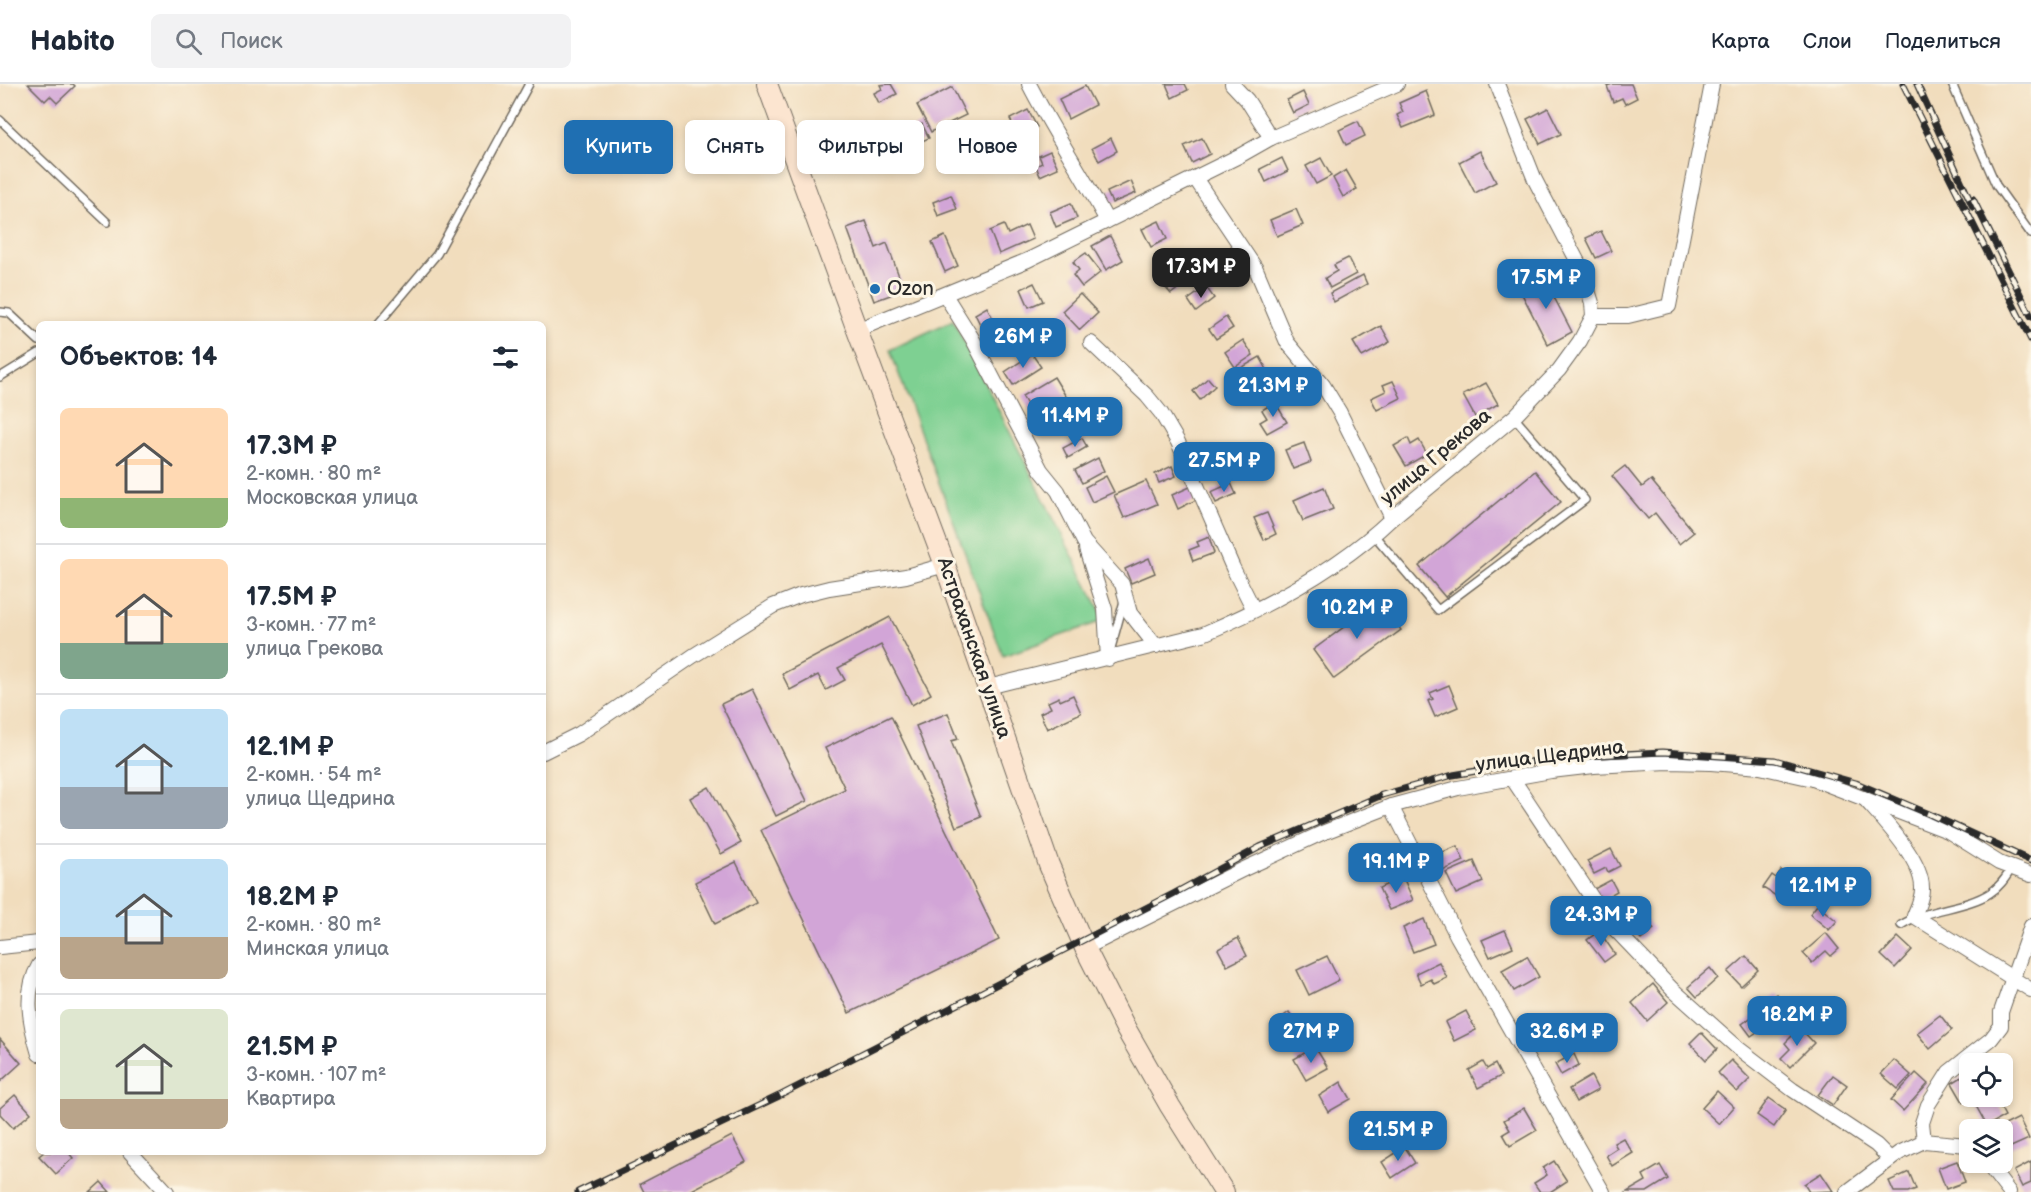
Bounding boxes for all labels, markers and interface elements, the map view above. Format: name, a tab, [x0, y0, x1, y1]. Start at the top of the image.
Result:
search box	[151, 14, 571, 68]
text: Habito	[30, 25, 115, 58]
icon: search	[172, 25, 205, 58]
text: Поиск	[220, 28, 283, 55]
text: Карта	[1711, 29, 1770, 54]
text: Слои	[1803, 29, 1852, 54]
text: Поделиться	[1885, 29, 2001, 54]
chip: Купить	[564, 120, 673, 174]
chip: Снять	[685, 120, 785, 174]
chip: Фильтры	[797, 120, 924, 174]
chip: Новое	[936, 120, 1039, 174]
pin: 17.3M ₽	[1146, 248, 1256, 299]
text: 17.3M ₽	[1166, 255, 1236, 279]
pin: 17.5M ₽	[1491, 259, 1601, 310]
text: 17.5M ₽	[1511, 266, 1581, 290]
place label: Ozon	[887, 277, 934, 301]
marker: Ozon	[868, 282, 882, 296]
pin: 26M ₽	[981, 318, 1065, 369]
text: 26M ₽	[994, 325, 1052, 349]
icon: filters	[489, 341, 522, 374]
text: Объектов: 14	[60, 342, 217, 373]
pin: 21.3M ₽	[1218, 367, 1328, 418]
text: 21.3M ₽	[1238, 374, 1308, 398]
pin: 11.4M ₽	[1020, 397, 1130, 448]
text: 11.4M ₽	[1041, 404, 1109, 428]
street label: улица Грекова	[1376, 404, 1496, 510]
text: 17.3M ₽	[246, 431, 337, 462]
icon: home	[108, 432, 180, 504]
pin: 27.5M ₽	[1169, 442, 1279, 493]
text: 27.5M ₽	[1188, 449, 1260, 473]
text: 2-комн. · 80 m²	[246, 462, 381, 486]
text: Московская улица	[246, 486, 418, 510]
street label: Астраханская улица	[931, 553, 1016, 742]
text: 17.5M ₽	[246, 582, 337, 613]
icon: home	[108, 583, 180, 655]
pin: 10.2M ₽	[1302, 589, 1412, 640]
text: 10.2M ₽	[1321, 596, 1393, 620]
text: 3-комн. · 77 m²	[246, 613, 376, 637]
text: улица Грекова	[246, 637, 383, 661]
text: 12.1M ₽	[246, 732, 334, 763]
icon: home	[108, 733, 180, 805]
street label: улица Щедрина	[1475, 735, 1626, 777]
text: 2-комн. · 54 m²	[246, 763, 382, 787]
text: улица Щедрина	[246, 787, 395, 811]
pin: 19.1M ₽	[1341, 843, 1451, 894]
text: 19.1M ₽	[1362, 850, 1430, 874]
pin: 12.1M ₽	[1768, 867, 1878, 918]
text: 12.1M ₽	[1789, 874, 1857, 898]
text: 18.2M ₽	[246, 882, 338, 913]
icon: home	[108, 883, 180, 955]
pin: 24.3M ₽	[1546, 896, 1656, 947]
text: 24.3M ₽	[1564, 903, 1638, 927]
text: 2-комн. · 80 m²	[246, 913, 381, 937]
text: Минская улица	[246, 937, 389, 961]
pin: 18.2M ₽	[1742, 996, 1852, 1047]
text: 18.2M ₽	[1761, 1003, 1833, 1027]
pin: 27M ₽	[1269, 1013, 1353, 1064]
pin: 32.6M ₽	[1512, 1013, 1622, 1064]
text: 27M ₽	[1283, 1020, 1339, 1044]
text: 32.6M ₽	[1530, 1020, 1604, 1044]
text: 21.5M ₽	[246, 1032, 337, 1063]
icon: home	[108, 1033, 180, 1105]
map controls	[1959, 1053, 2013, 1173]
button: locate	[1959, 1053, 2013, 1107]
text: 3-комн. · 107 m²	[246, 1063, 387, 1087]
text: Квартира	[246, 1087, 336, 1111]
pin: 21.5M ₽	[1343, 1111, 1453, 1162]
text: 21.5M ₽	[1363, 1118, 1433, 1142]
button: layers	[1959, 1119, 2013, 1173]

